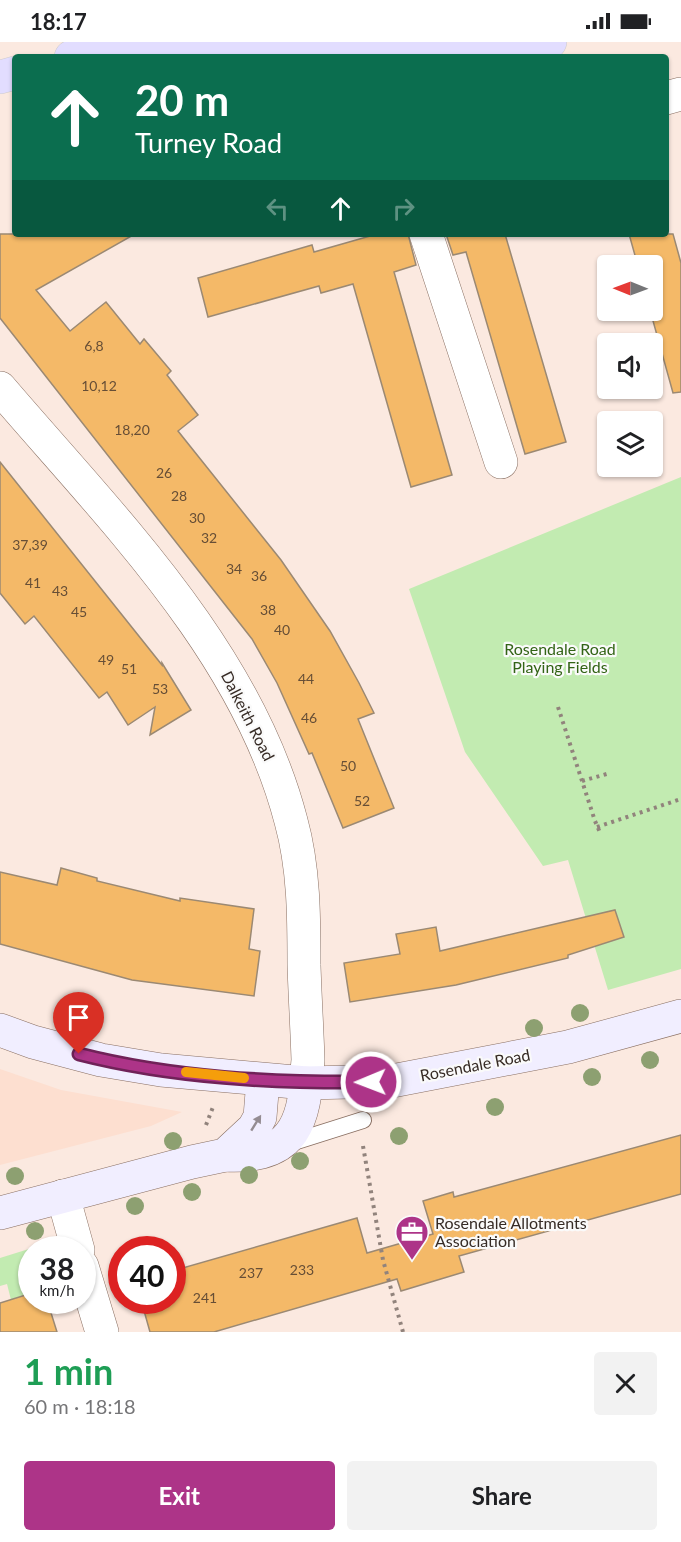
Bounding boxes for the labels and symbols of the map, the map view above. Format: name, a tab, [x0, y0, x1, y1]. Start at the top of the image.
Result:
north arrow	[597, 255, 663, 321]
house number: 6,8	[84, 337, 104, 354]
house number: 10,12	[81, 377, 117, 394]
house number: 18,20	[114, 421, 150, 438]
house number: 26	[156, 464, 172, 481]
house number: 28	[171, 487, 187, 504]
house number: 30	[189, 509, 205, 526]
house number: 32	[201, 529, 217, 546]
house number: 37,39	[12, 536, 48, 553]
house number: 34	[226, 560, 242, 577]
house number: 36	[251, 567, 267, 584]
house number: 41	[25, 574, 41, 591]
house number: 43	[52, 582, 68, 599]
house number: 38	[260, 601, 276, 618]
house number: 45	[71, 603, 87, 620]
house number: 40	[274, 621, 290, 638]
park label: Rosendale Road Playing Fields	[504, 639, 616, 676]
house number: 49	[98, 651, 114, 668]
house number: 51	[121, 660, 137, 677]
street label: Dalkeith Road	[218, 668, 279, 764]
house number: 44	[298, 670, 314, 687]
house number: 53	[152, 680, 168, 697]
house number: 46	[301, 709, 317, 726]
house number: 50	[340, 757, 356, 774]
house number: 52	[354, 792, 370, 809]
pin	[53, 992, 104, 1054]
street label: Rosendale Road	[418, 1045, 531, 1084]
position arrow	[339, 1050, 403, 1114]
one-way arrow	[250, 1114, 261, 1131]
place label: Rosendale Allotments Association	[435, 1213, 587, 1250]
office icon: Rosendale Allotments Association	[394, 1214, 430, 1261]
speed limit sign: 40	[108, 1236, 186, 1314]
house number: 233	[290, 1261, 314, 1278]
house number: 237	[239, 1264, 263, 1281]
house number: 241	[193, 1289, 217, 1306]

